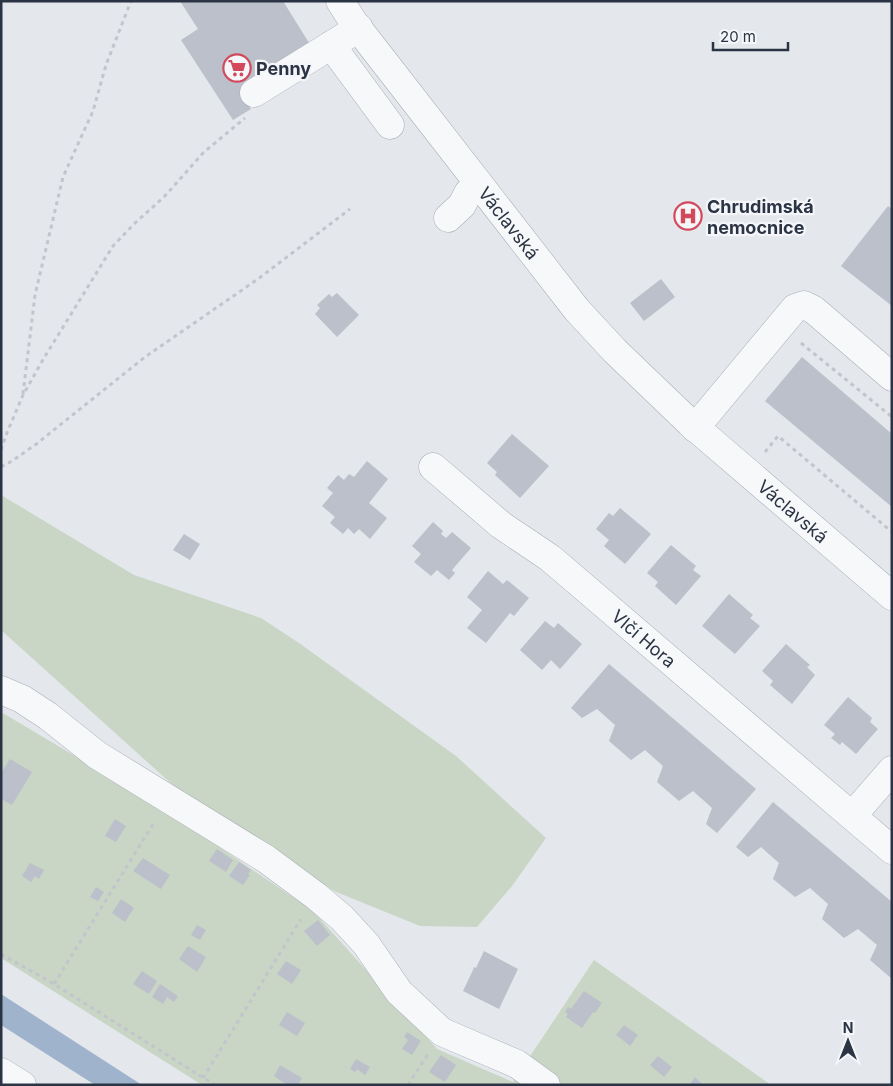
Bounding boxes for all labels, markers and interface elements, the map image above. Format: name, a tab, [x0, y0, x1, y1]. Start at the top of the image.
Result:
scale bar	[713, 20, 788, 52]
text: 20 m	[720, 27, 756, 46]
supermarket icon: Penny	[222, 53, 252, 83]
place label: Penny	[256, 58, 311, 79]
street label: Václavská	[475, 182, 544, 263]
place label: Chrudimská nemocnice	[707, 196, 814, 238]
hospital icon: Chrudimská nemocnice	[673, 201, 703, 231]
street label: Václavská	[754, 475, 832, 547]
street label: Vlčí Hora	[608, 605, 680, 671]
north arrow	[823, 1016, 873, 1066]
text: N	[843, 1019, 853, 1036]

